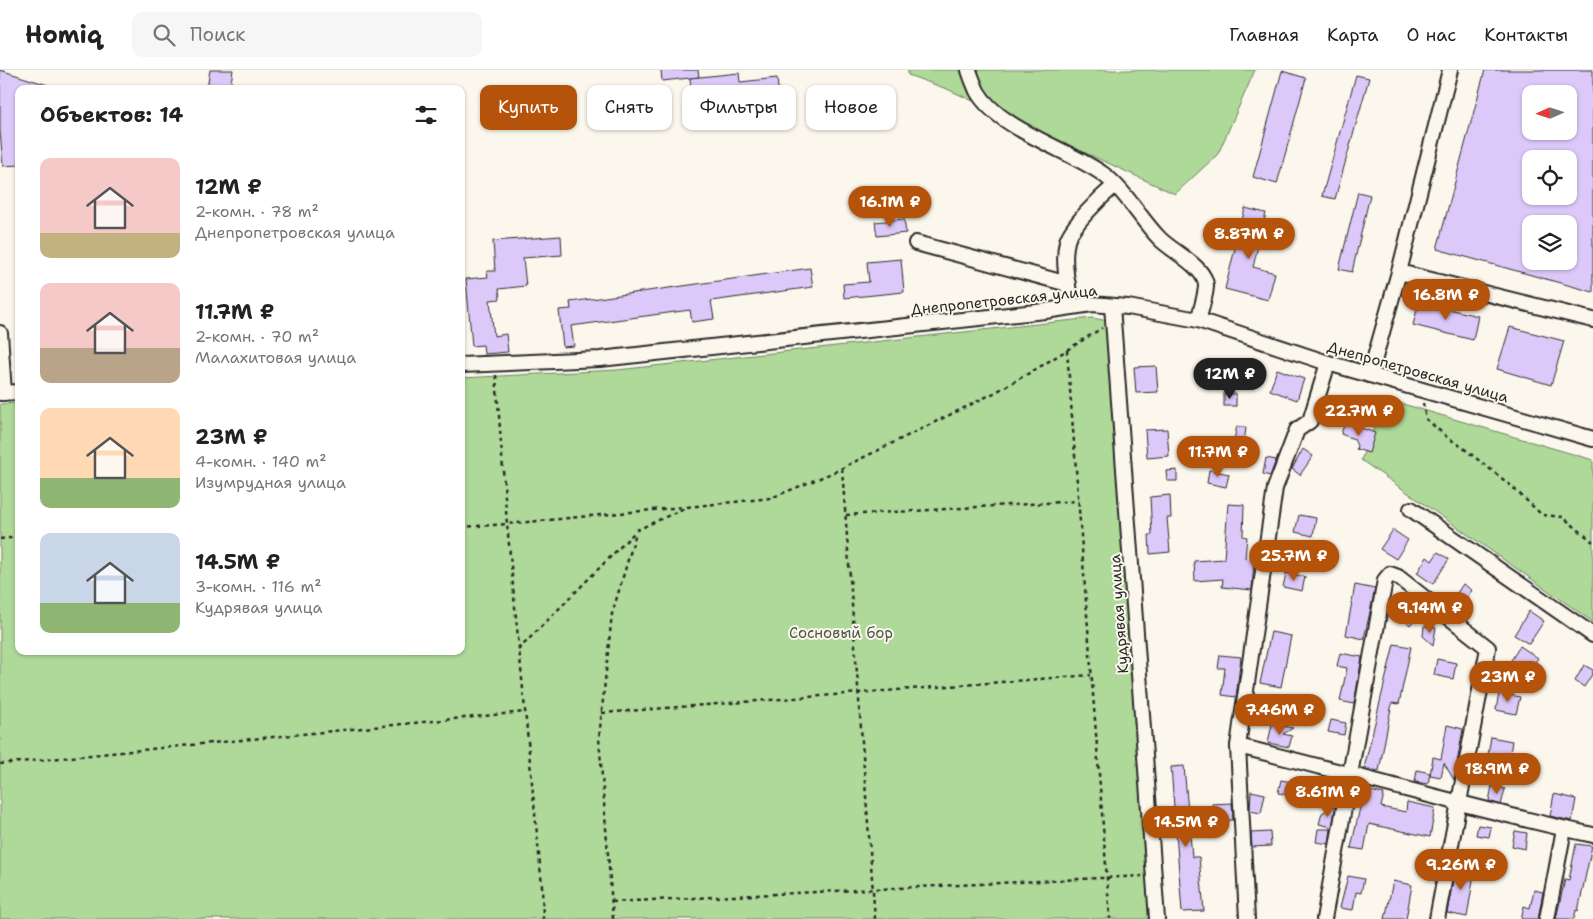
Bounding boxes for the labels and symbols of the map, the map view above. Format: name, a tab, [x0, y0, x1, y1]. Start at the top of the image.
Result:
north arrow	[1522, 85, 1578, 140]
pin: 16.1M ₽	[844, 186, 936, 228]
pin: 8.87M ₽	[1203, 218, 1295, 260]
pin: 16.8M ₽	[1400, 278, 1492, 321]
street label: Днепропетровская улица	[910, 280, 1099, 320]
street label: Днепропетровская улица	[1325, 337, 1511, 408]
pin: 12M ₽	[1195, 358, 1265, 400]
pin: 22.7M ₽	[1313, 394, 1405, 437]
pin: 11.7M ₽	[1172, 436, 1264, 478]
pin: 25.7M ₽	[1248, 540, 1340, 582]
street label: Кудрявая улица	[1105, 553, 1133, 674]
pin: 9.14M ₽	[1384, 592, 1476, 634]
park label: Сосновый бор	[789, 623, 893, 643]
pin: 23M ₽	[1473, 660, 1543, 703]
pin: 7.46M ₽	[1234, 694, 1326, 736]
pin: 18.9M ₽	[1451, 752, 1543, 795]
pin: 8.61M ₽	[1282, 776, 1374, 818]
pin: 14.5M ₽	[1140, 806, 1232, 848]
pin: 9.26M ₽	[1415, 848, 1507, 891]

